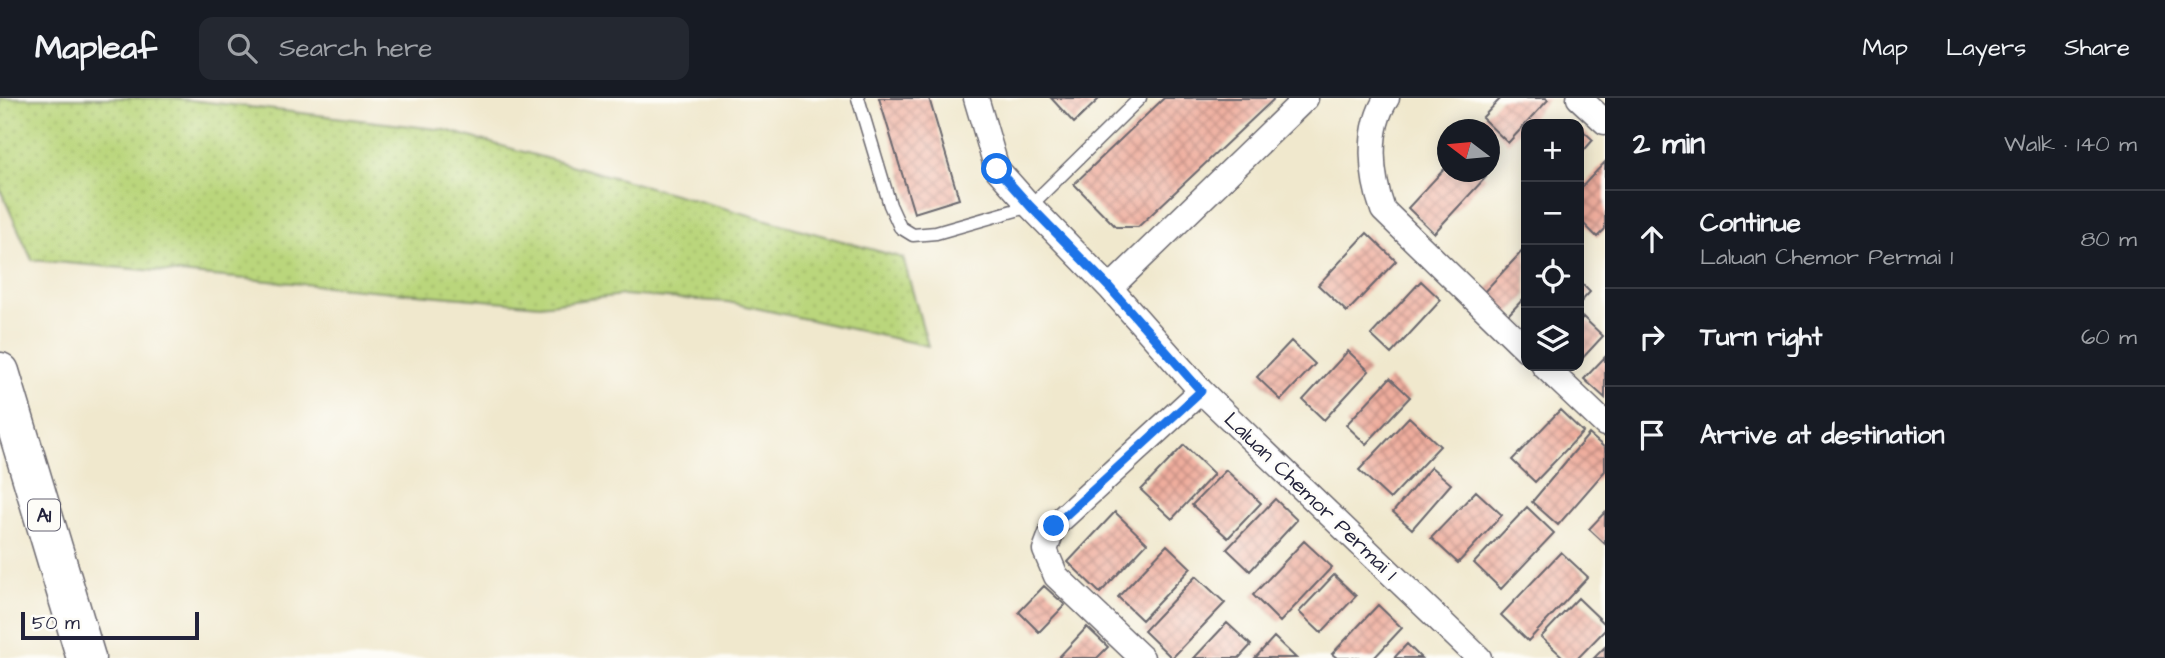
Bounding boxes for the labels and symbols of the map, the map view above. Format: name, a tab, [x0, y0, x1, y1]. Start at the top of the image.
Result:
north arrow	[1437, 119, 1500, 182]
route start	[981, 153, 1012, 184]
street label: Laluan Chemor Permai 1	[1217, 406, 1404, 587]
road number: A1	[28, 500, 60, 530]
route end	[1038, 510, 1069, 541]
scale bar	[21, 609, 200, 641]

